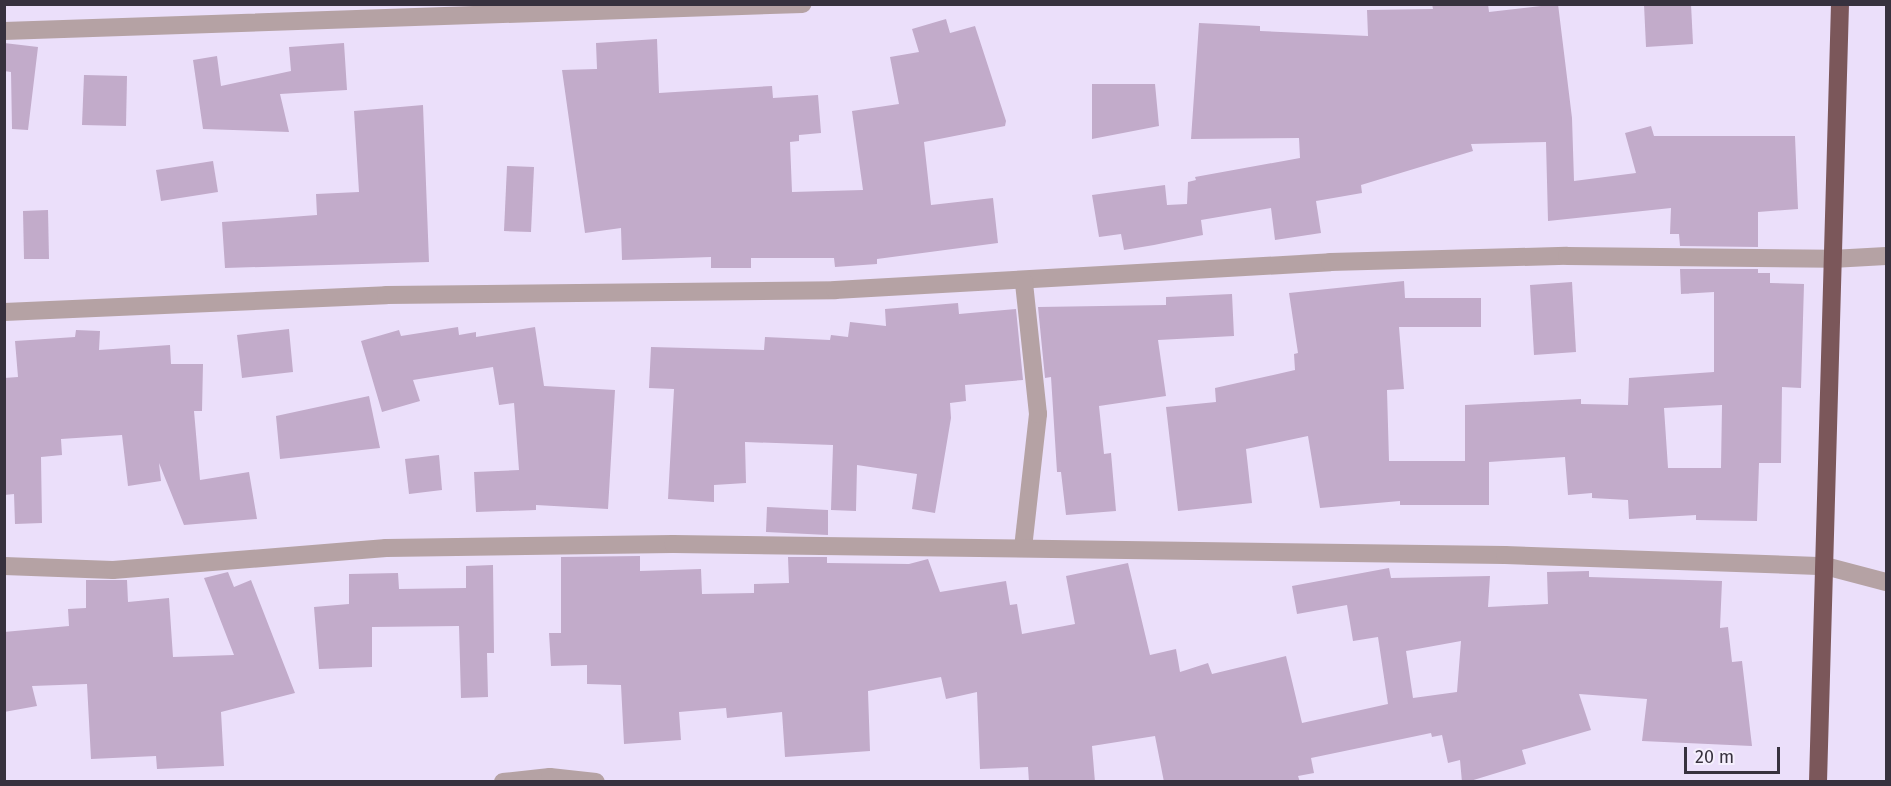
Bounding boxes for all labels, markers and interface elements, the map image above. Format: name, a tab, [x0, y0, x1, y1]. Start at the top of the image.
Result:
scale bar	[1687, 735, 1783, 773]
text: 20 m	[1695, 746, 1734, 768]

